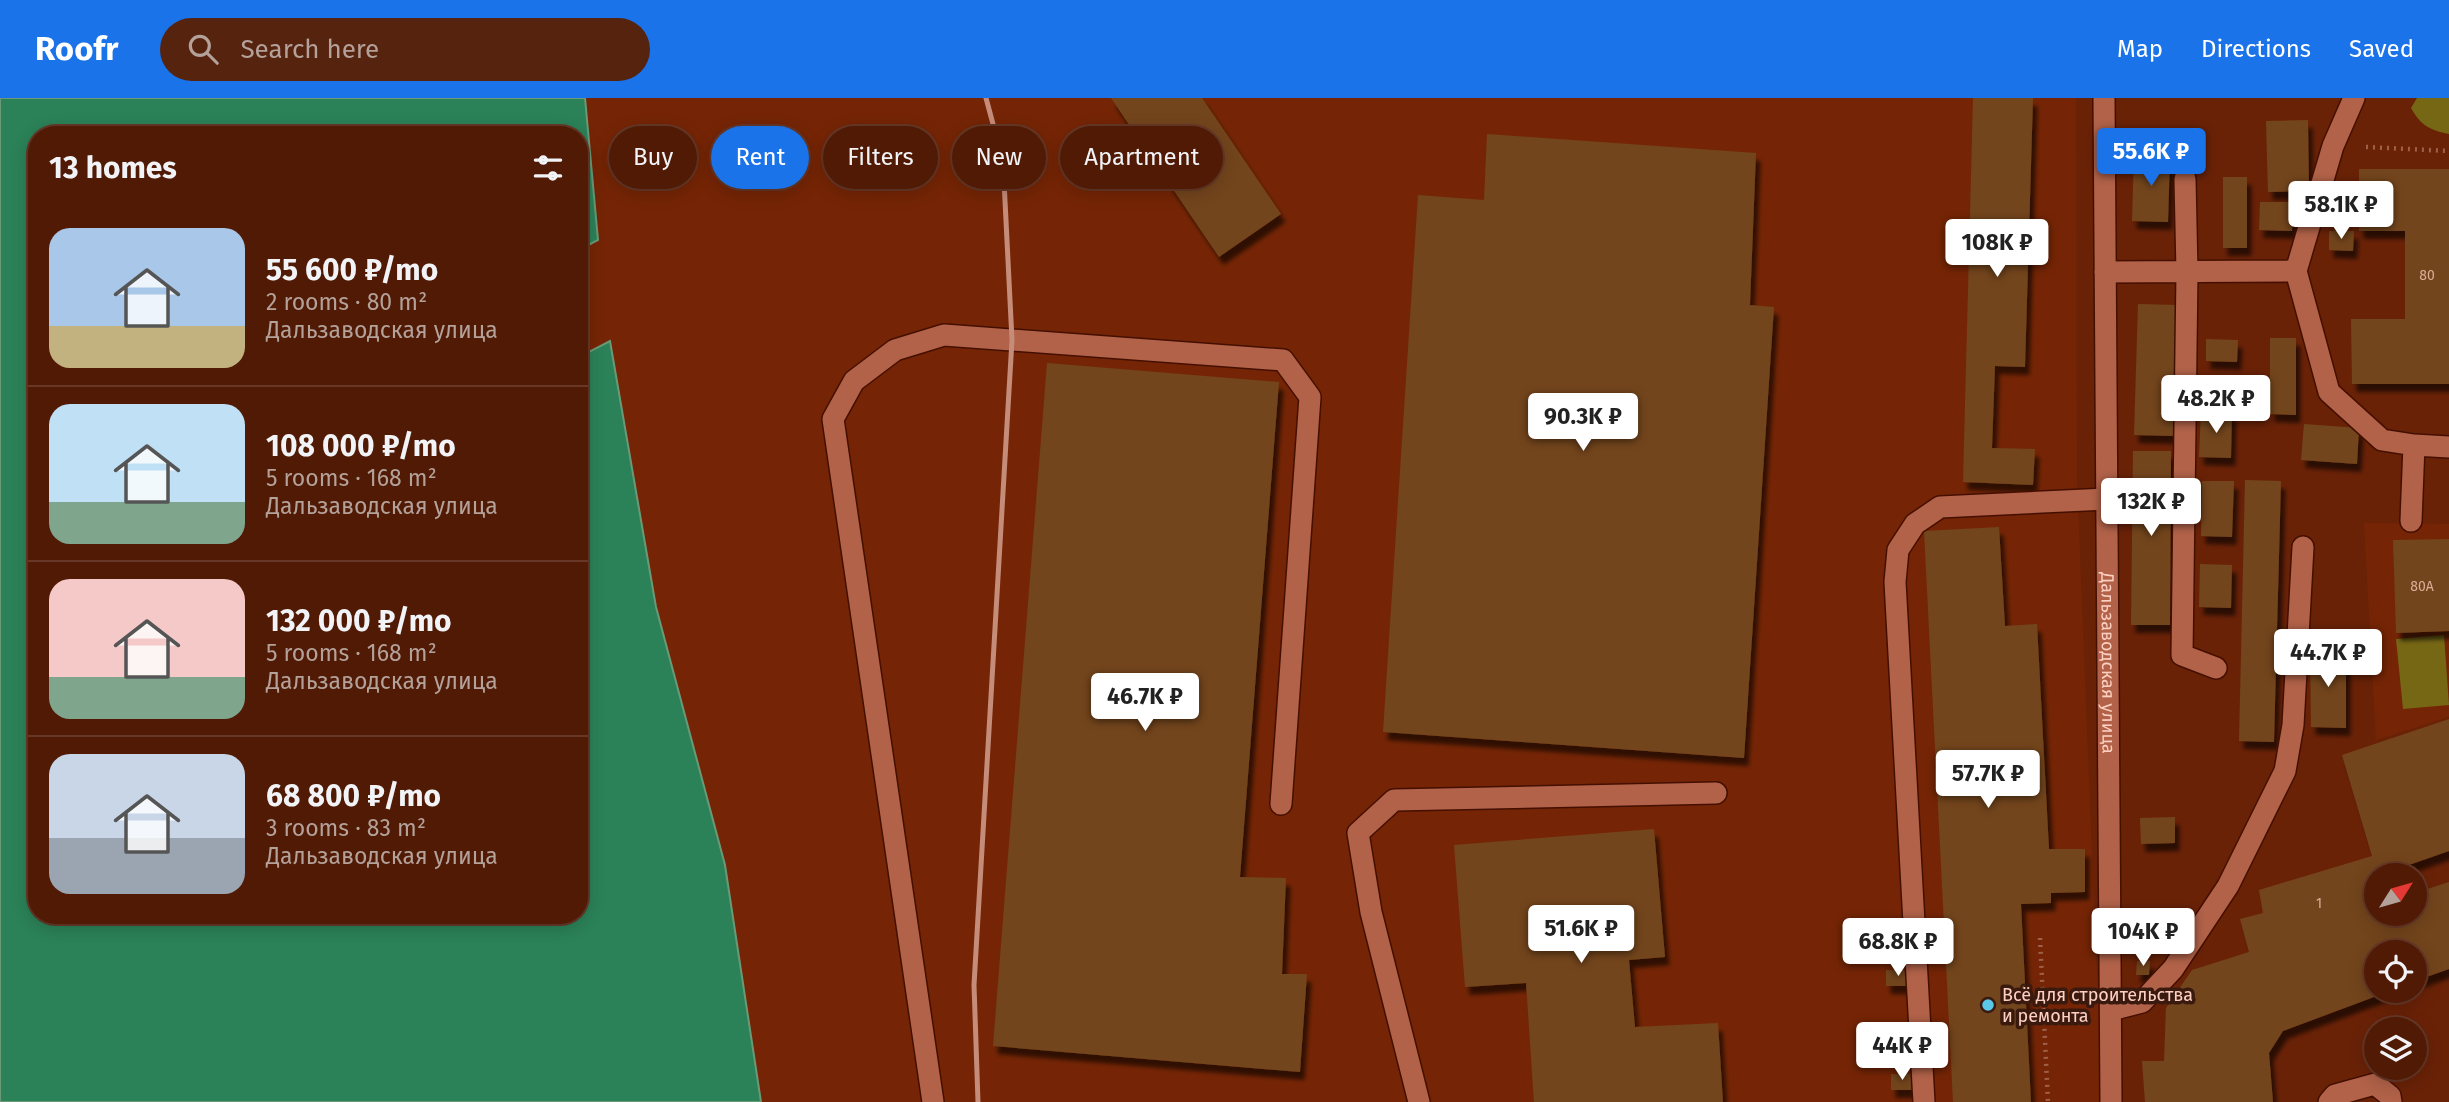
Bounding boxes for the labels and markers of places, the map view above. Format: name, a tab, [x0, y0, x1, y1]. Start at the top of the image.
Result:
pin: 55.6K ₽	[2086, 129, 2216, 188]
pin: 58.1K ₽	[2276, 181, 2406, 241]
pin: 108K ₽	[1940, 220, 2054, 279]
pin: 48.2K ₽	[2151, 376, 2281, 435]
pin: 90.3K ₽	[1518, 394, 1648, 453]
pin: 132K ₽	[2094, 478, 2208, 538]
pin: 44.7K ₽	[2263, 630, 2393, 689]
pin: 46.7K ₽	[1080, 674, 1210, 733]
pin: 57.7K ₽	[1923, 750, 2053, 810]
pin: 51.6K ₽	[1516, 906, 1646, 965]
pin: 104K ₽	[2086, 908, 2200, 968]
pin: 68.8K ₽	[1833, 918, 1963, 978]
place label: Всё для строительства и ремонта	[2002, 984, 2193, 1027]
marker: Всё для строительства и ремонта	[1980, 997, 1996, 1013]
pin: 44K ₽	[1853, 1023, 1951, 1082]

